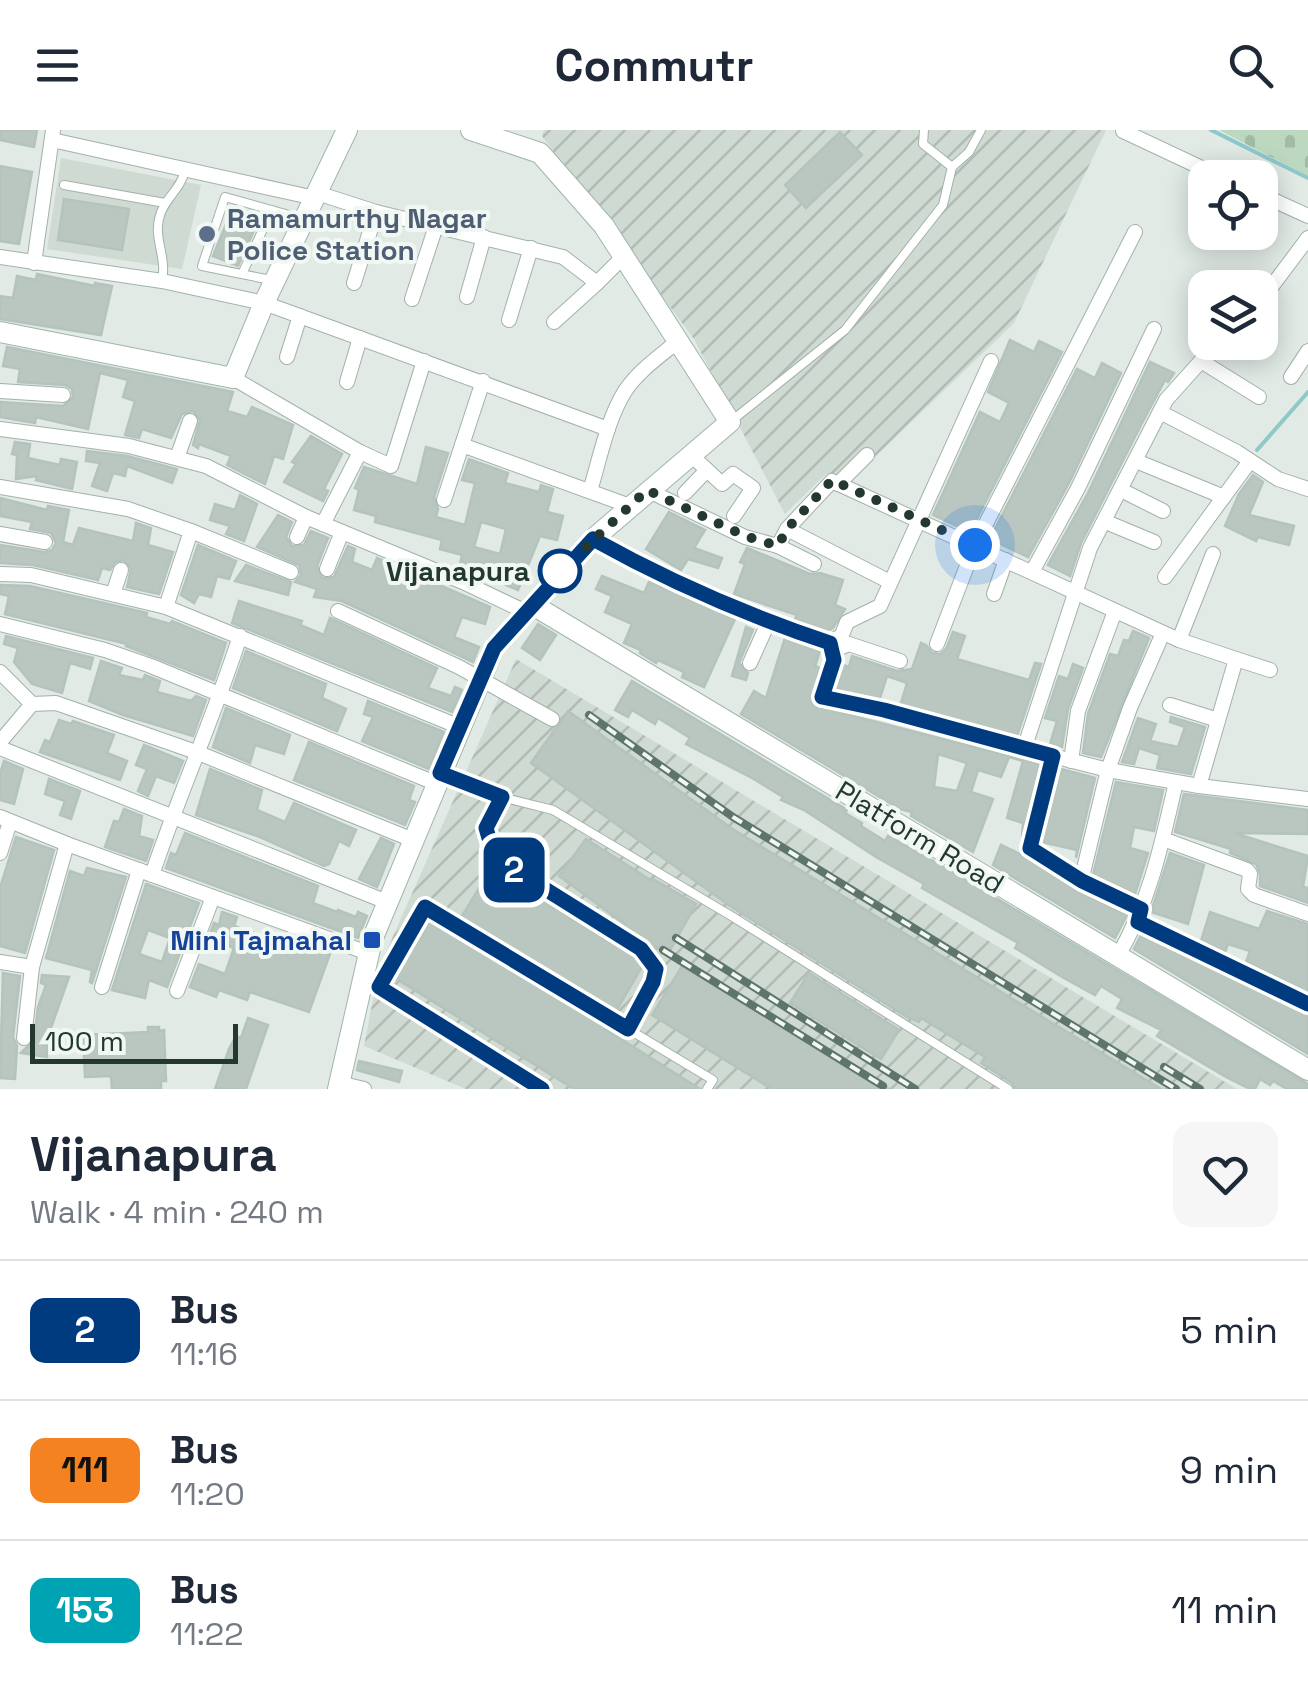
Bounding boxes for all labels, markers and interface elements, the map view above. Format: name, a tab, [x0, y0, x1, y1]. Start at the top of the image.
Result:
text: Commutr	[554, 37, 754, 94]
icon: menu	[30, 38, 85, 93]
icon: search	[1223, 38, 1278, 93]
map controls	[1188, 160, 1278, 360]
button: locate	[1188, 160, 1278, 250]
place label: Ramamurthy Nagar Police Station	[227, 200, 487, 268]
marker: Ramamurthy Nagar Police Station	[196, 223, 218, 245]
button: layers	[1188, 270, 1278, 360]
your location	[950, 520, 1000, 570]
marker: Vijanapura	[539, 550, 581, 592]
place label: Vijanapura	[386, 553, 530, 589]
street label: Platform Road	[829, 773, 1011, 901]
line badge: 2	[482, 838, 546, 902]
text: 2	[504, 848, 524, 892]
place label: Mini Tajmahal	[170, 922, 352, 958]
marker: Mini Tajmahal	[361, 929, 383, 951]
scale bar	[30, 1019, 238, 1064]
text: 100 m	[45, 1023, 124, 1059]
button: heart	[1173, 1122, 1278, 1227]
text: Vijanapura	[30, 1124, 277, 1185]
text: Walk · 4 min · 240 m	[30, 1192, 324, 1232]
text: Bus	[170, 1286, 239, 1334]
text: 5 min	[1180, 1306, 1278, 1354]
text: 2	[75, 1308, 95, 1352]
text: 11:16	[170, 1334, 238, 1374]
text: Bus	[170, 1426, 239, 1474]
text: 9 min	[1180, 1446, 1278, 1494]
text: 111	[61, 1448, 109, 1492]
text: 11:20	[170, 1474, 245, 1514]
text: Bus	[170, 1566, 239, 1614]
text: 11 min	[1171, 1586, 1278, 1634]
text: 153	[56, 1588, 114, 1632]
text: 11:22	[170, 1614, 243, 1654]

